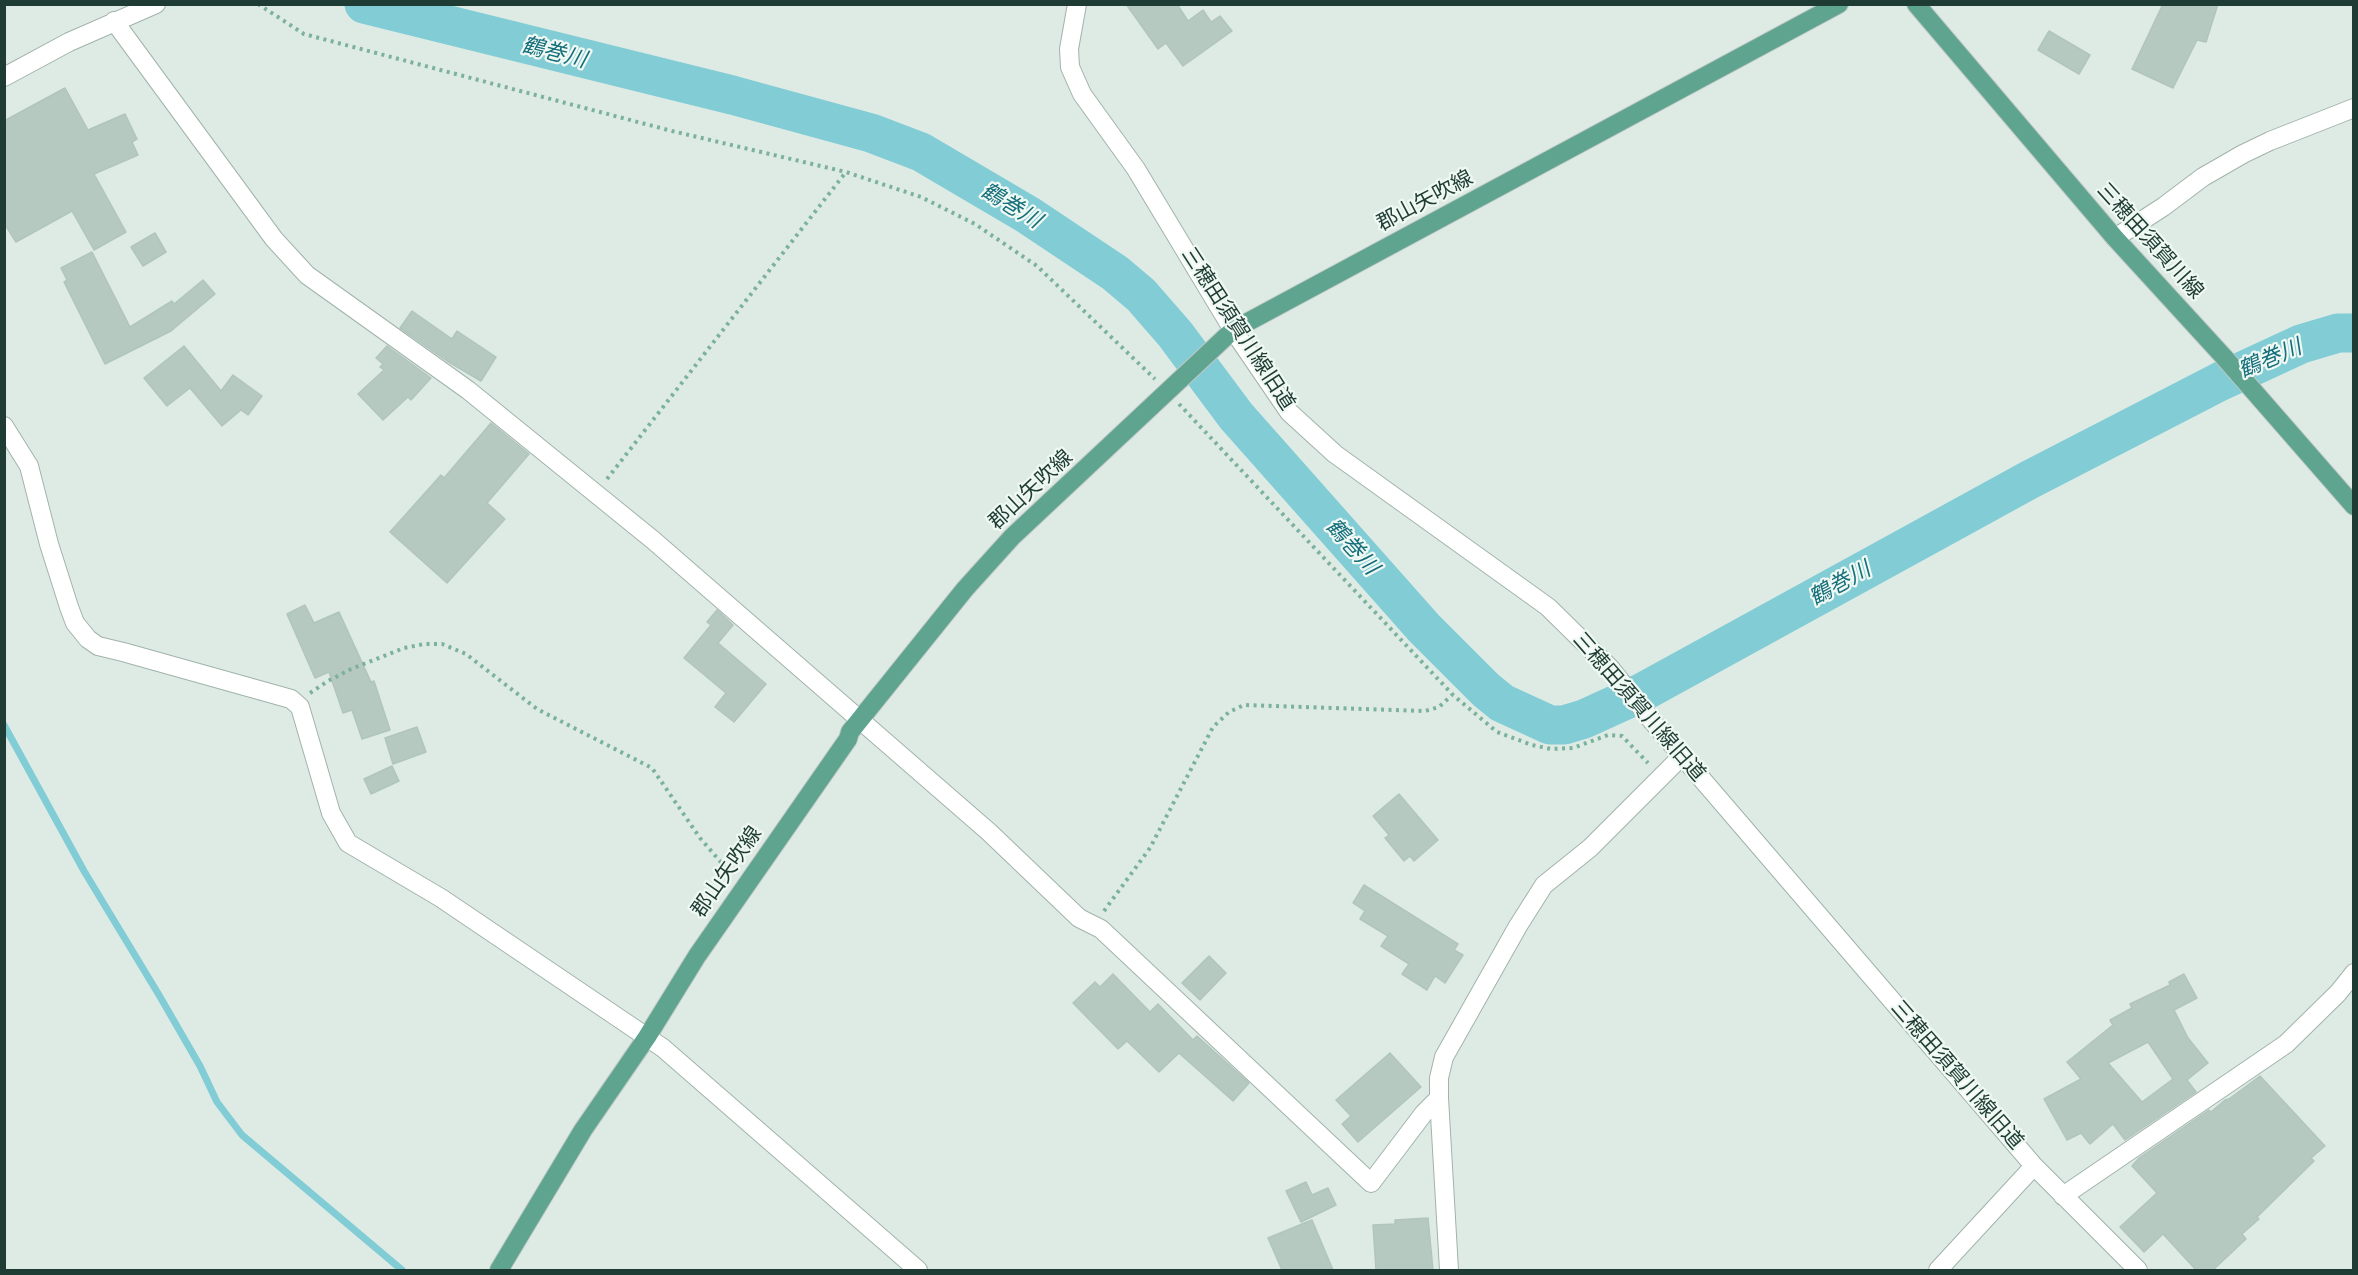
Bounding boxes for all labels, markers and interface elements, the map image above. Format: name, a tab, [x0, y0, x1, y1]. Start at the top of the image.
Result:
water label: 鶴巻川	[519, 32, 589, 74]
street label: 郡山矢吹線	[1373, 165, 1477, 237]
water label: 鶴巻川	[976, 178, 1046, 234]
street label: 三穂田須賀川線	[2091, 178, 2209, 304]
street label: 三穂田須賀川線旧道	[1176, 243, 1300, 415]
water label: 鶴巻川	[2234, 334, 2306, 384]
street label: 郡山矢吹線	[984, 445, 1078, 535]
water label: 鶴巻川	[1320, 514, 1384, 580]
water label: 鶴巻川	[1805, 556, 1875, 612]
street label: 三穂田須賀川線旧道	[1567, 627, 1711, 787]
street label: 郡山矢吹線	[687, 822, 767, 922]
street label: 三穂田須賀川線旧道	[1885, 995, 2029, 1155]

